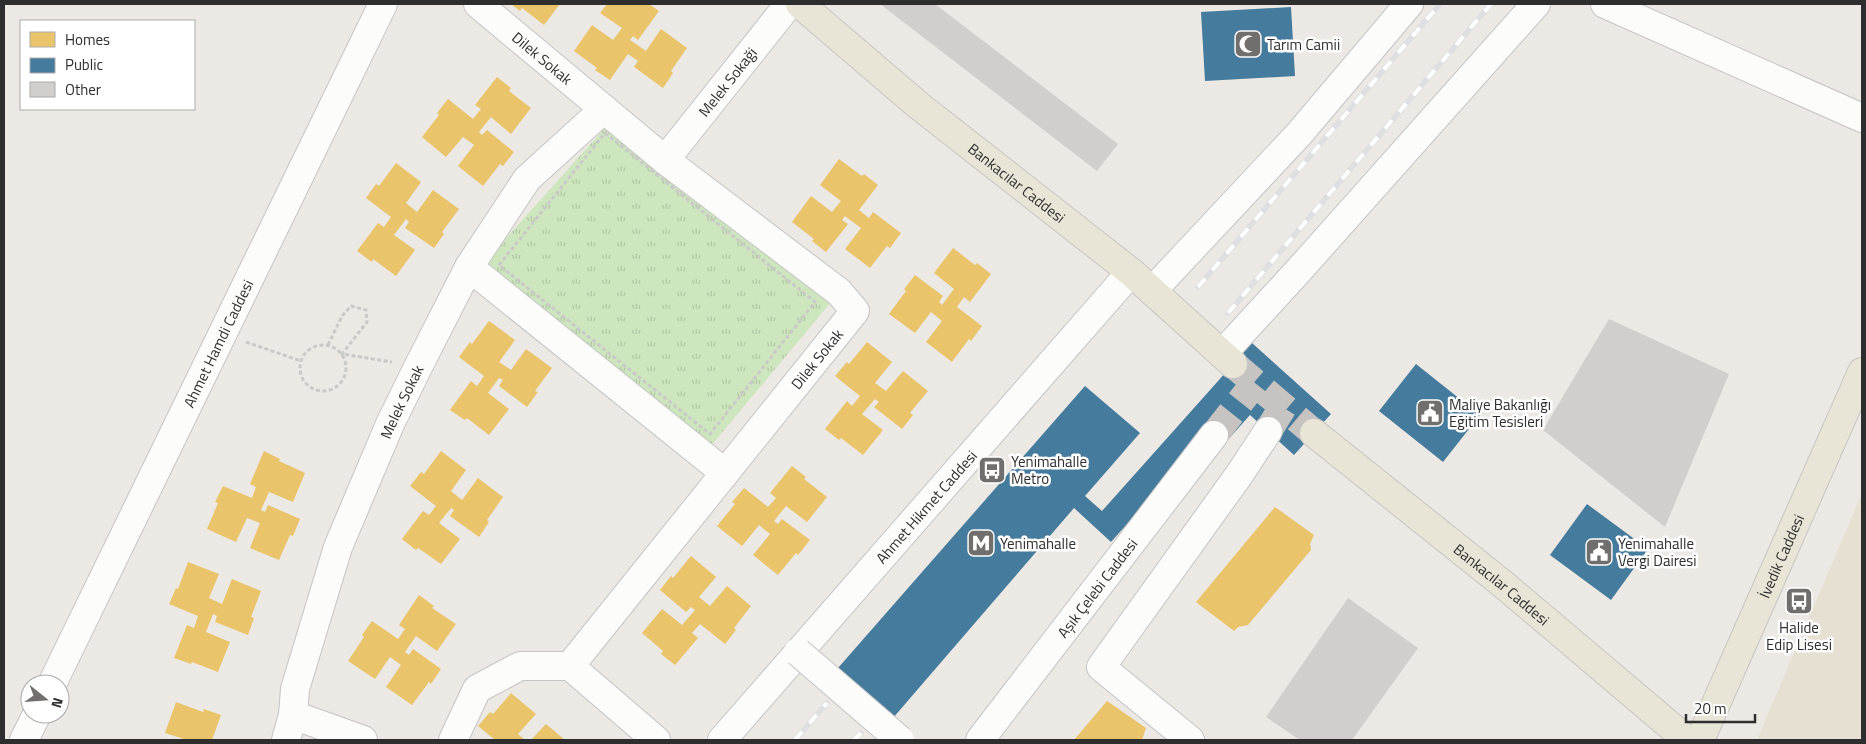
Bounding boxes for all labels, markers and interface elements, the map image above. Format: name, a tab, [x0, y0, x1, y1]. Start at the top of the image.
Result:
legend	[20, 20, 195, 110]
street label: Dilek Sokak	[507, 26, 578, 90]
text: Homes	[65, 28, 110, 51]
mosque icon: Tarım Camii	[1233, 29, 1263, 59]
place label: Tarım Camii	[1267, 33, 1340, 56]
street label: Melek Sokaği	[692, 42, 762, 122]
text: Public	[65, 53, 103, 76]
text: Other	[65, 78, 101, 101]
street label: Bankacılar Caddesi	[963, 137, 1071, 228]
street label: Ahmet Hamdi Caddesi	[177, 275, 259, 411]
street label: Dilek Sokak	[785, 324, 849, 394]
street label: Melek Sokak	[374, 361, 429, 442]
place label: Maliye Bakanlığı Eğitim Tesisleri	[1449, 393, 1551, 433]
public building icon: Maliye Bakanlığı Eğitim Tesisleri	[1415, 398, 1445, 428]
street label: Ahmet Hikmet Caddesi	[870, 445, 982, 569]
place label: Yenimahalle Metro	[1011, 450, 1087, 490]
bus stop icon: Yenimahalle Metro	[977, 455, 1007, 485]
street label: İvedik Caddesi	[1752, 510, 1810, 602]
metro station icon: Yenimahalle	[966, 528, 996, 558]
place label: Yenimahalle	[1000, 532, 1076, 555]
place label: Yenimahalle Vergi Dairesi	[1618, 532, 1697, 572]
street label: Aşık Çelebi Caddesi	[1051, 533, 1143, 642]
public building icon: Yenimahalle Vergi Dairesi	[1584, 537, 1614, 567]
street label: Bankacılar Caddesi	[1449, 538, 1555, 630]
bus stop icon: Halide Edip Lisesi	[1784, 586, 1814, 616]
place label: Halide Edip Lisesi	[1766, 616, 1832, 656]
north arrow	[20, 674, 70, 724]
scale bar	[1686, 692, 1755, 724]
text: N	[46, 695, 69, 711]
text: 20 m	[1694, 697, 1727, 720]

